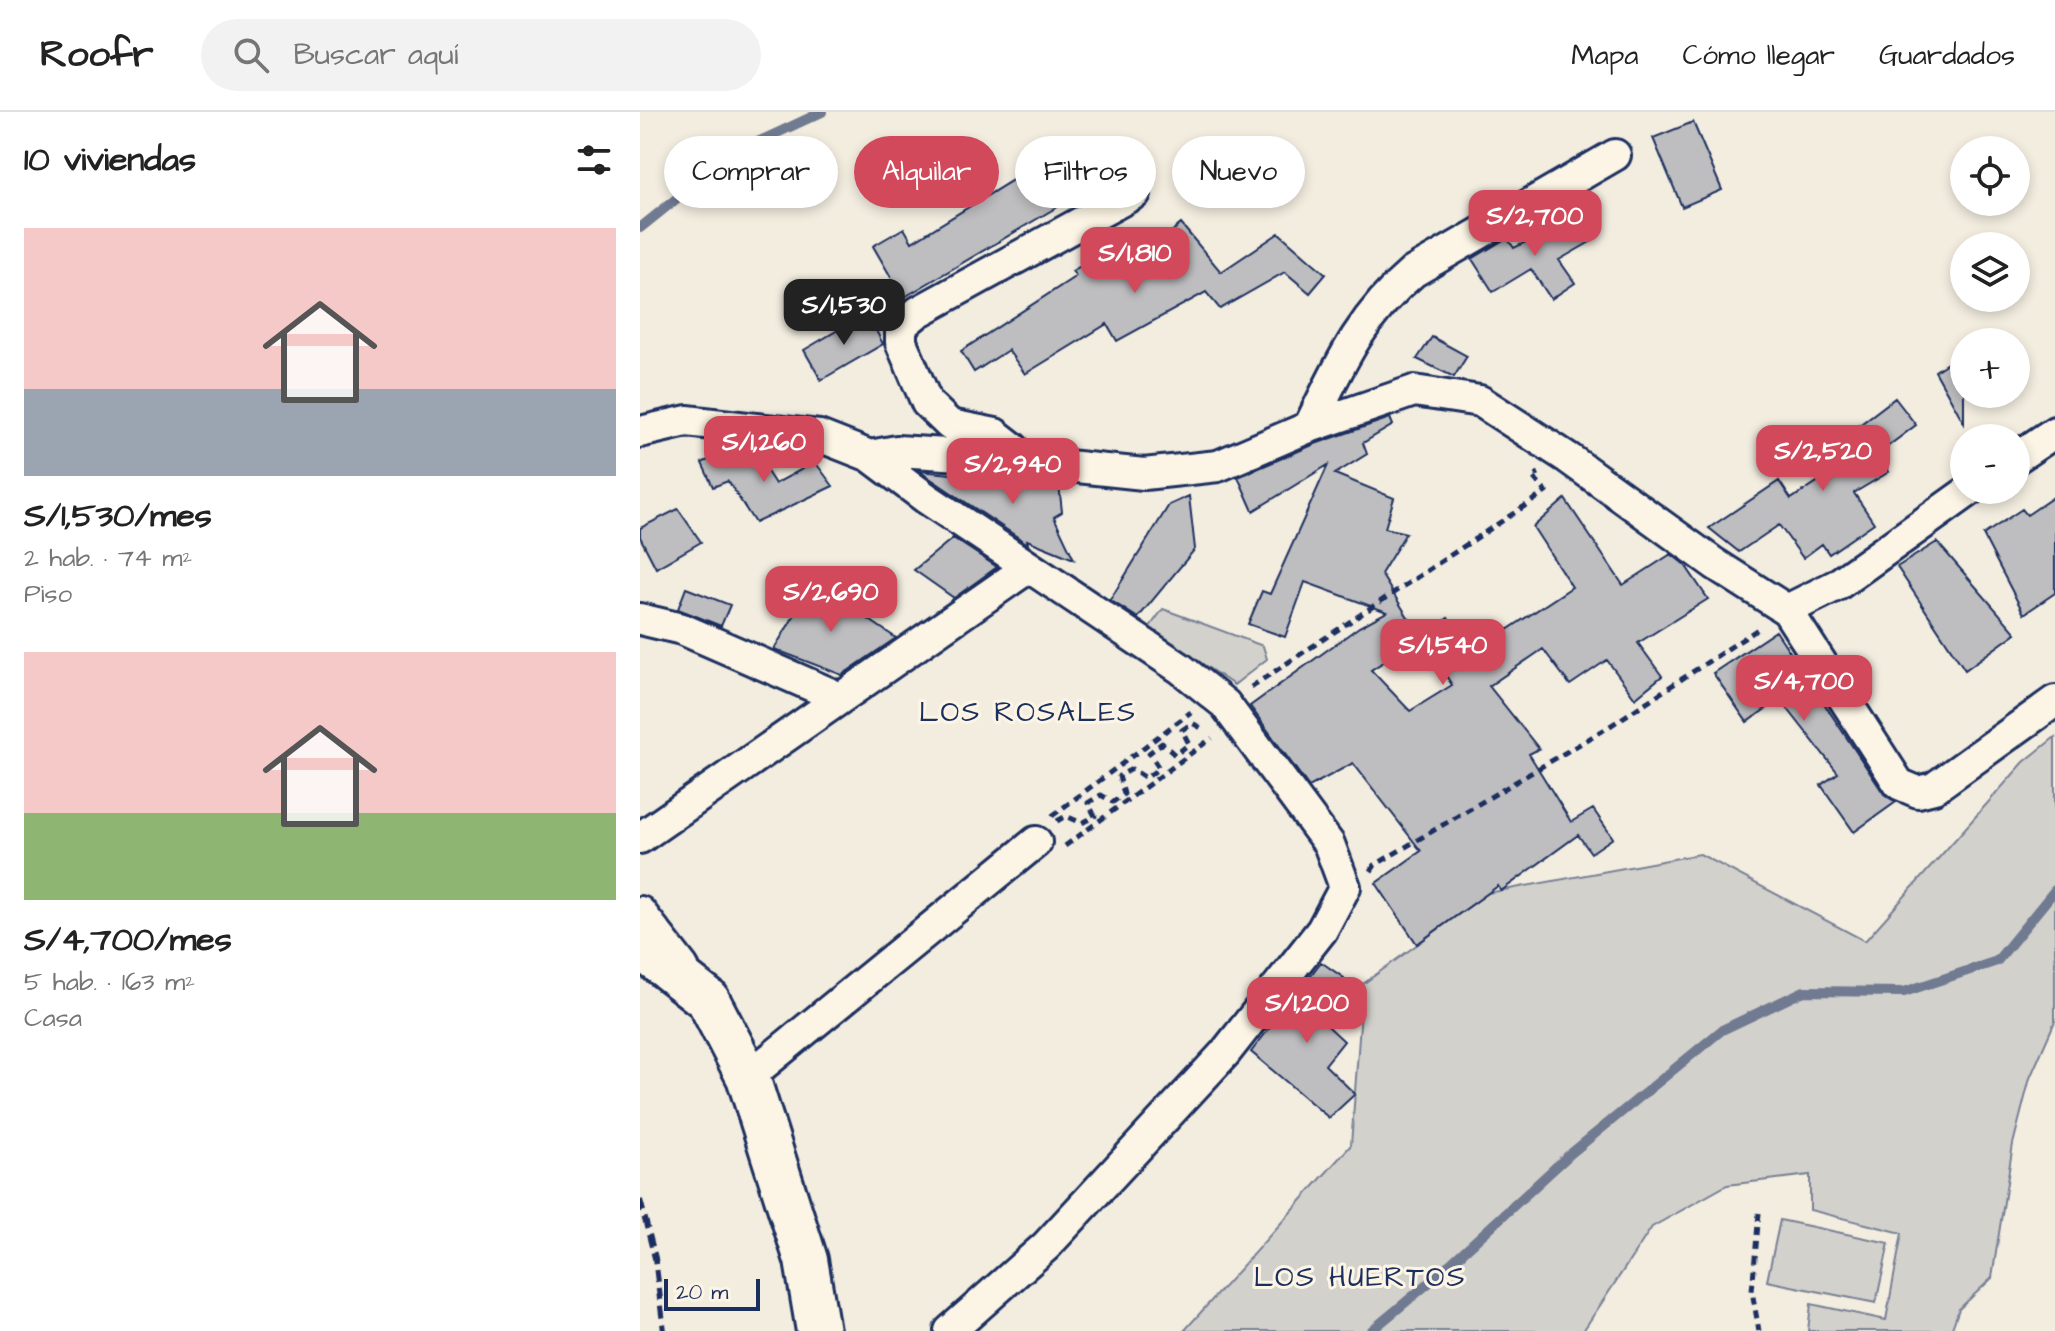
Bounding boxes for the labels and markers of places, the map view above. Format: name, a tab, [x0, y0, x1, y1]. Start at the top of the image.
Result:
pin: S/2,700	[1461, 190, 1609, 258]
pin: S/1,810	[1061, 227, 1209, 295]
pin: S/1,530	[770, 279, 918, 347]
pin: S/1,260	[690, 416, 838, 484]
pin: S/2,520	[1749, 425, 1897, 493]
pin: S/2,940	[939, 438, 1087, 506]
pin: S/2,690	[757, 566, 905, 634]
pin: S/1,540	[1369, 619, 1517, 687]
pin: S/4,700	[1730, 655, 1878, 723]
pin: S/1,200	[1233, 977, 1381, 1045]

